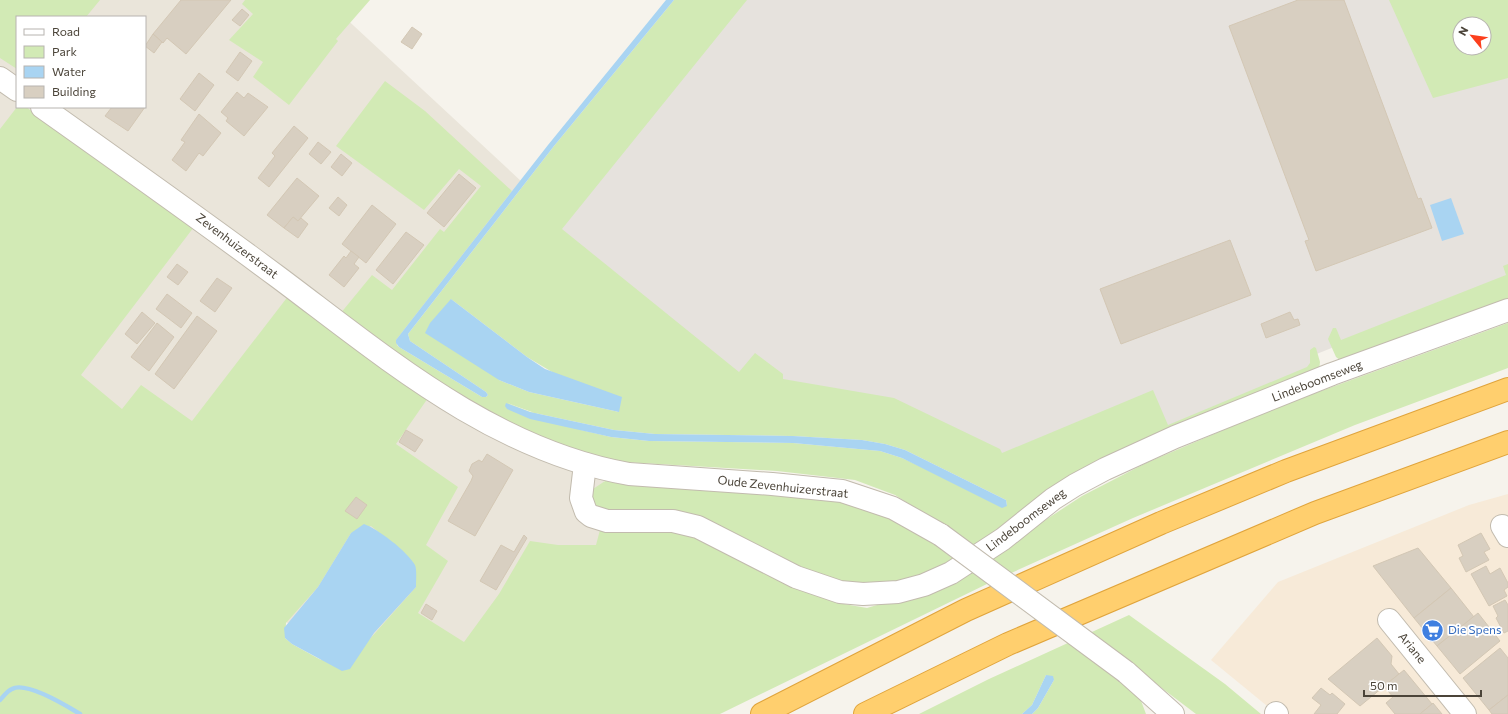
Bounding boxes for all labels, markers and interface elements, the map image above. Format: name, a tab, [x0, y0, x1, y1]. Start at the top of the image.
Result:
legend	[16, 16, 146, 108]
north arrow	[1452, 16, 1492, 56]
text: Road	[52, 24, 80, 38]
text: N	[1455, 24, 1471, 38]
text: Park	[52, 44, 78, 58]
text: Water	[52, 64, 86, 78]
text: Building	[52, 84, 96, 98]
street label: Zevenhuizerstraat	[194, 210, 282, 281]
street label: Lindeboomseweg	[1269, 356, 1364, 404]
street label: Oude Zevenhuizerstraat	[717, 472, 849, 500]
street label: Lindeboomseweg	[983, 484, 1068, 554]
supermarket icon: Die Spens	[1419, 617, 1445, 643]
place label: Die Spens	[1448, 622, 1501, 636]
street label: Ariane	[1396, 629, 1429, 666]
scale bar	[1364, 672, 1481, 698]
text: 50 m	[1370, 678, 1398, 692]

